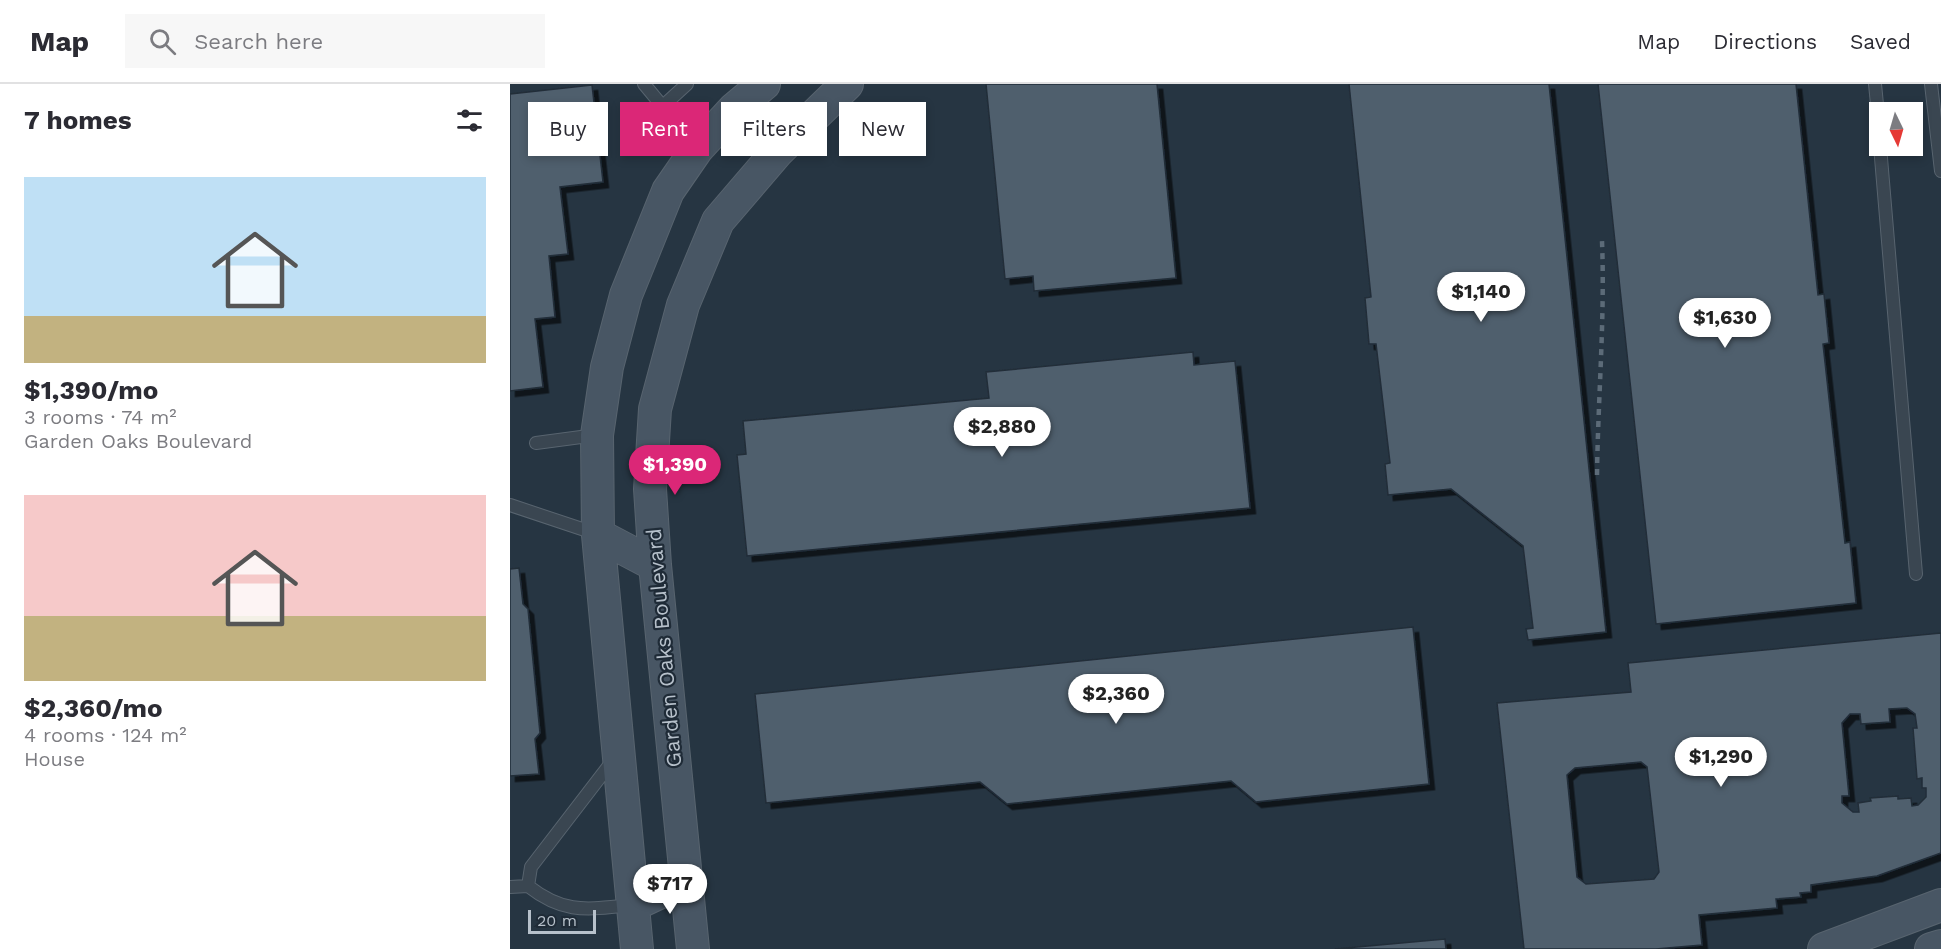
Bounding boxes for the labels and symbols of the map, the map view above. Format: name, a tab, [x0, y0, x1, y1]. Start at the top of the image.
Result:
north arrow	[1869, 102, 1923, 156]
pin: $1,140	[1432, 272, 1530, 323]
pin: $1,630	[1676, 298, 1774, 349]
pin: $2,880	[953, 407, 1051, 458]
pin: $1,390	[626, 445, 724, 496]
street label: Garden Oaks Boulevard	[641, 528, 686, 769]
pin: $2,360	[1067, 674, 1165, 725]
pin: $1,290	[1672, 737, 1770, 788]
pin: $717	[634, 864, 706, 915]
scale bar	[528, 907, 596, 934]

